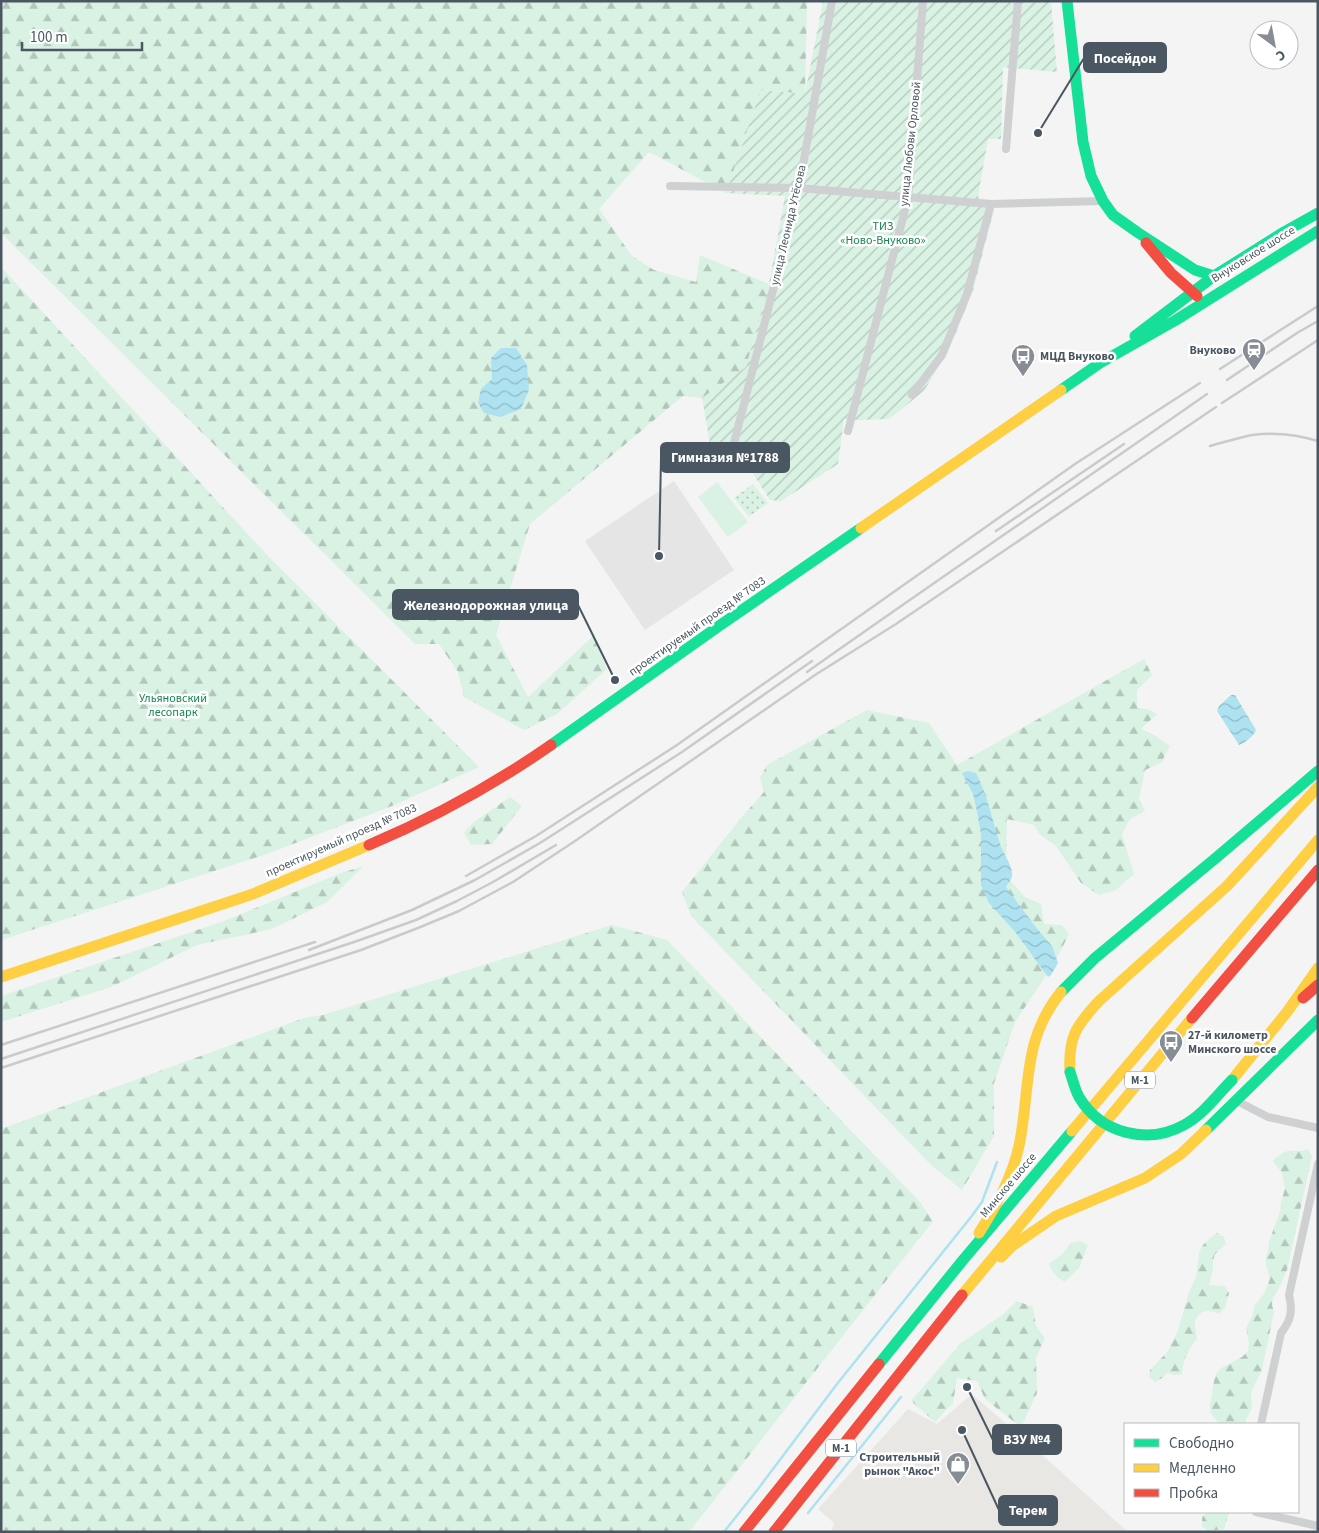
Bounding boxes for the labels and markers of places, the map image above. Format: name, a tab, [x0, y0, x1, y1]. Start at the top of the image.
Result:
callout: Посейдон	[1084, 43, 1166, 72]
station icon: Внуково	[1241, 337, 1267, 371]
place label: Внуково	[1190, 342, 1236, 359]
bus stop icon: МЦД Внуково	[1010, 343, 1036, 377]
place label: МЦД Внуково	[1040, 348, 1115, 365]
callout: Гимназия №1788	[661, 443, 789, 472]
callout: Железнодорожная улица	[393, 590, 578, 619]
place label: 27-й километр Минского шоссе	[1188, 1027, 1277, 1058]
bus stop icon: 27-й километр Минского шоссе	[1158, 1029, 1184, 1063]
callout: ВЗУ №4	[993, 1425, 1061, 1454]
place label: Строительный рынок "Акос"	[859, 1449, 940, 1480]
shop icon: Строительный рынок "Акос"	[945, 1451, 971, 1485]
callout: Терем	[999, 1496, 1057, 1525]

